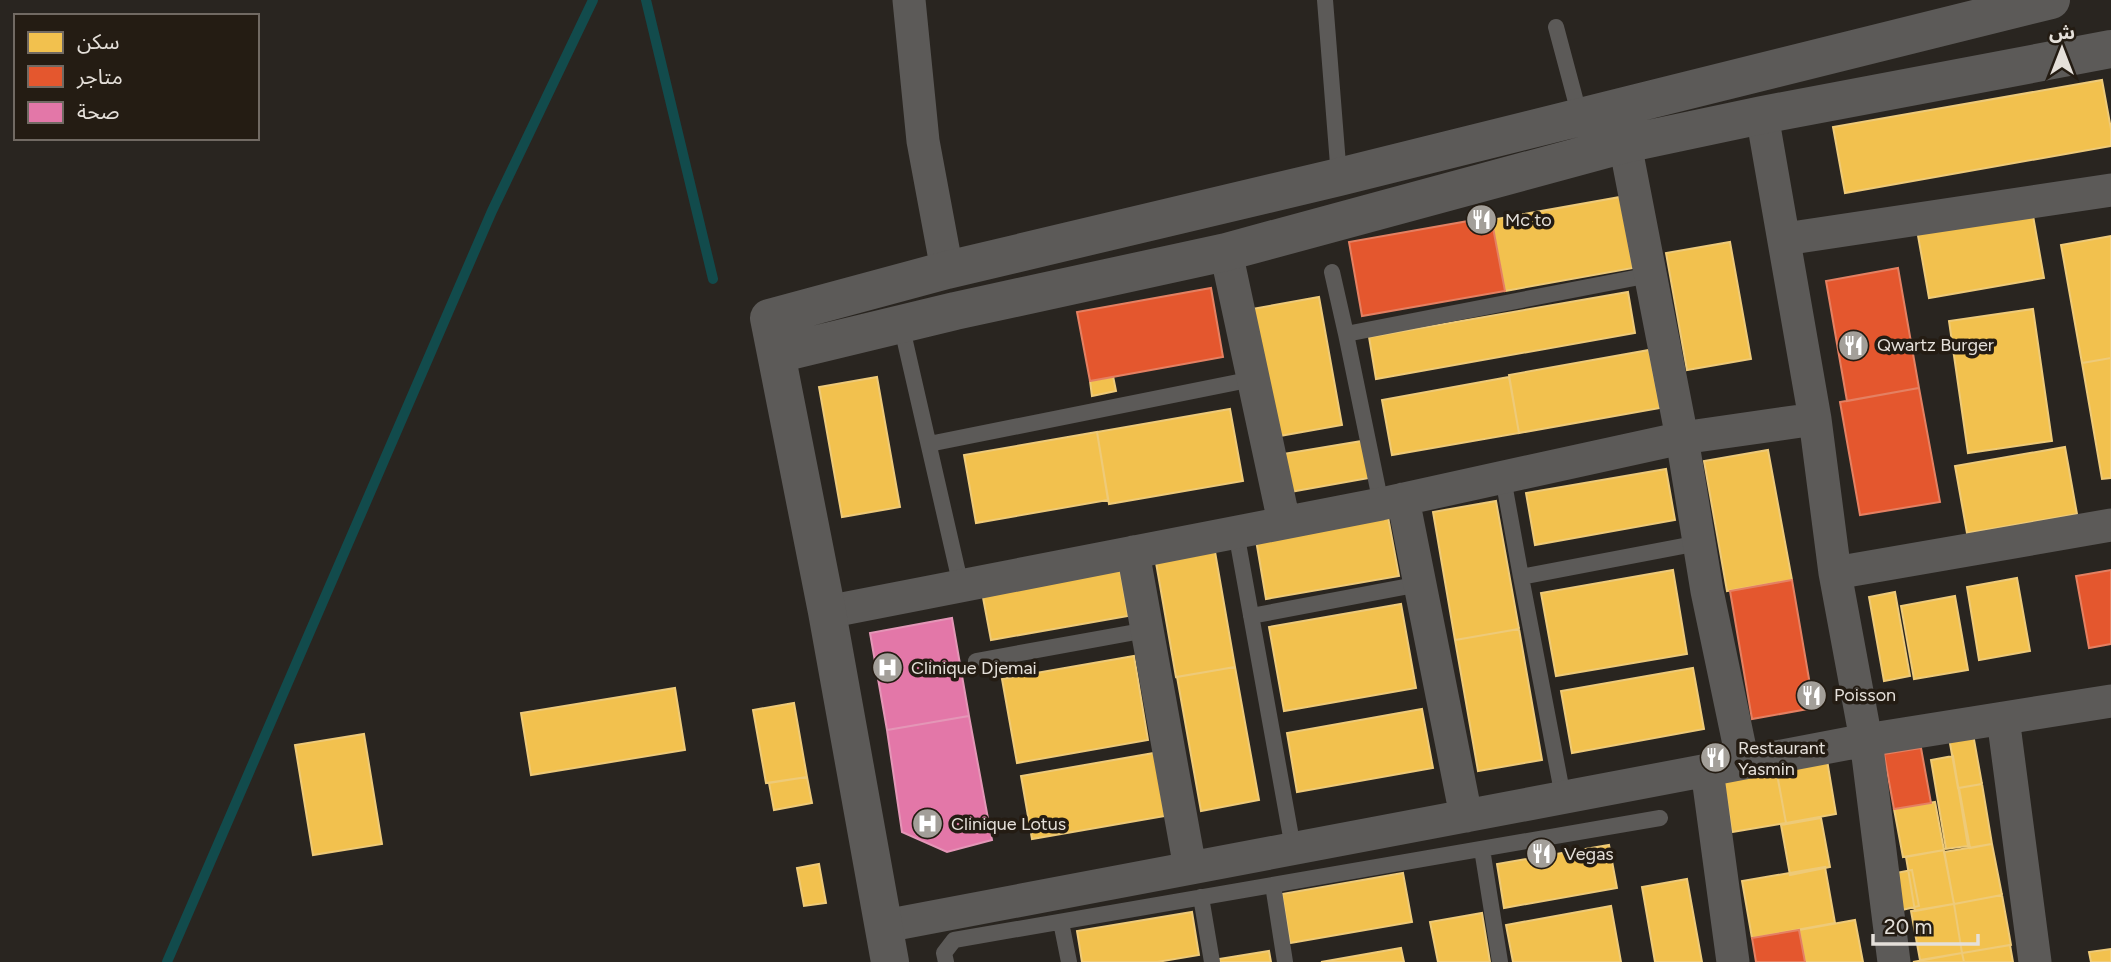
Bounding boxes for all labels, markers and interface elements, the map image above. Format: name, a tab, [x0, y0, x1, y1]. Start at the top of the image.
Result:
legend	[14, 14, 259, 140]
north arrow	[2027, 14, 2097, 84]
text: ش	[2049, 21, 2075, 44]
text: سكن	[77, 29, 119, 54]
text: متاجر	[76, 64, 123, 89]
text: صحة	[77, 99, 120, 124]
restaurant icon: Mc to	[1465, 203, 1499, 237]
place label: Mc to	[1505, 209, 1552, 231]
restaurant icon: Qwartz Burger	[1837, 328, 1871, 362]
place label: Qwartz Burger	[1877, 334, 1994, 356]
hospital icon: Clinique Djemai	[871, 651, 905, 685]
place label: Clinique Djemai	[911, 657, 1037, 679]
restaurant icon: Poisson	[1794, 678, 1828, 712]
place label: Poisson	[1834, 684, 1896, 706]
place label: Restaurant Yasmin	[1738, 737, 1826, 780]
restaurant icon: Restaurant Yasmin	[1698, 741, 1732, 775]
hospital icon: Clinique Lotus	[911, 807, 945, 841]
place label: Clinique Lotus	[951, 813, 1066, 835]
restaurant icon: Vegas	[1524, 837, 1558, 871]
place label: Vegas	[1564, 843, 1614, 865]
scale bar	[1873, 902, 1978, 946]
text: 20 m	[1884, 914, 1932, 939]

